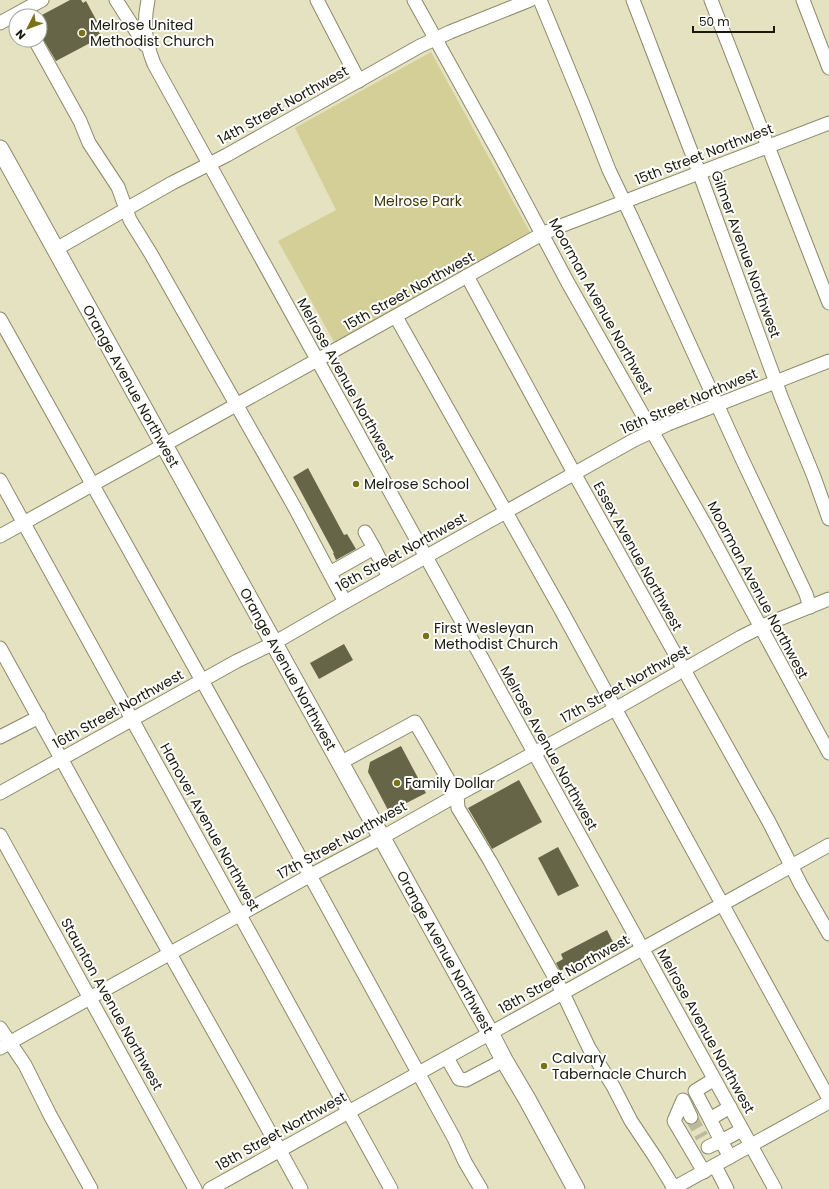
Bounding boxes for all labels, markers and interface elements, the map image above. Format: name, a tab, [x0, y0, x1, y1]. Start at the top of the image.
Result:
north arrow	[8, 8, 48, 48]
scale bar	[693, 8, 774, 34]
text: 50 m	[699, 13, 730, 30]
place label: Melrose United Methodist Church	[90, 15, 214, 51]
text: N	[12, 26, 29, 43]
marker: Melrose United Methodist Church	[77, 28, 87, 38]
street label: 14th Street Northwest	[214, 61, 352, 149]
street label: 15th Street Northwest	[632, 118, 776, 190]
street label: Gilmer Avenue Northwest	[706, 168, 786, 340]
park label: Melrose Park	[374, 191, 463, 211]
street label: Moorman Avenue Northwest	[544, 214, 658, 398]
street label: 15th Street Northwest	[340, 247, 478, 335]
street label: Melrose Avenue Northwest	[292, 294, 400, 466]
street label: Orange Avenue Northwest	[78, 301, 184, 471]
street label: 16th Street Northwest	[618, 363, 760, 439]
place label: Melrose School	[364, 474, 469, 494]
street label: Essex Avenue Northwest	[589, 478, 687, 634]
marker: Melrose School	[351, 479, 361, 489]
street label: Moorman Avenue Northwest	[703, 498, 813, 682]
street label: 16th Street Northwest	[332, 508, 470, 596]
street label: Orange Avenue Northwest	[235, 584, 341, 754]
place label: First Wesleyan Methodist Church	[434, 618, 558, 654]
marker: First Wesleyan Methodist Church	[421, 631, 431, 641]
street label: 17th Street Northwest	[557, 640, 693, 728]
street label: Melrose Avenue Northwest	[495, 662, 603, 834]
street label: 16th Street Northwest	[49, 665, 187, 753]
street label: Hanover Avenue Northwest	[155, 739, 265, 915]
place label: Family Dollar	[405, 773, 495, 793]
marker: Family Dollar	[392, 778, 402, 788]
street label: 17th Street Northwest	[274, 796, 410, 884]
street label: Orange Avenue Northwest	[392, 867, 498, 1037]
street label: Staunton Avenue Northwest	[56, 914, 168, 1094]
street label: 18th Street Northwest	[495, 930, 633, 1018]
street label: Melrose Avenue Northwest	[652, 945, 760, 1117]
place label: Calvary Tabernacle Church	[552, 1048, 687, 1084]
marker: Calvary Tabernacle Church	[539, 1061, 549, 1071]
street label: 18th Street Northwest	[212, 1087, 350, 1175]

